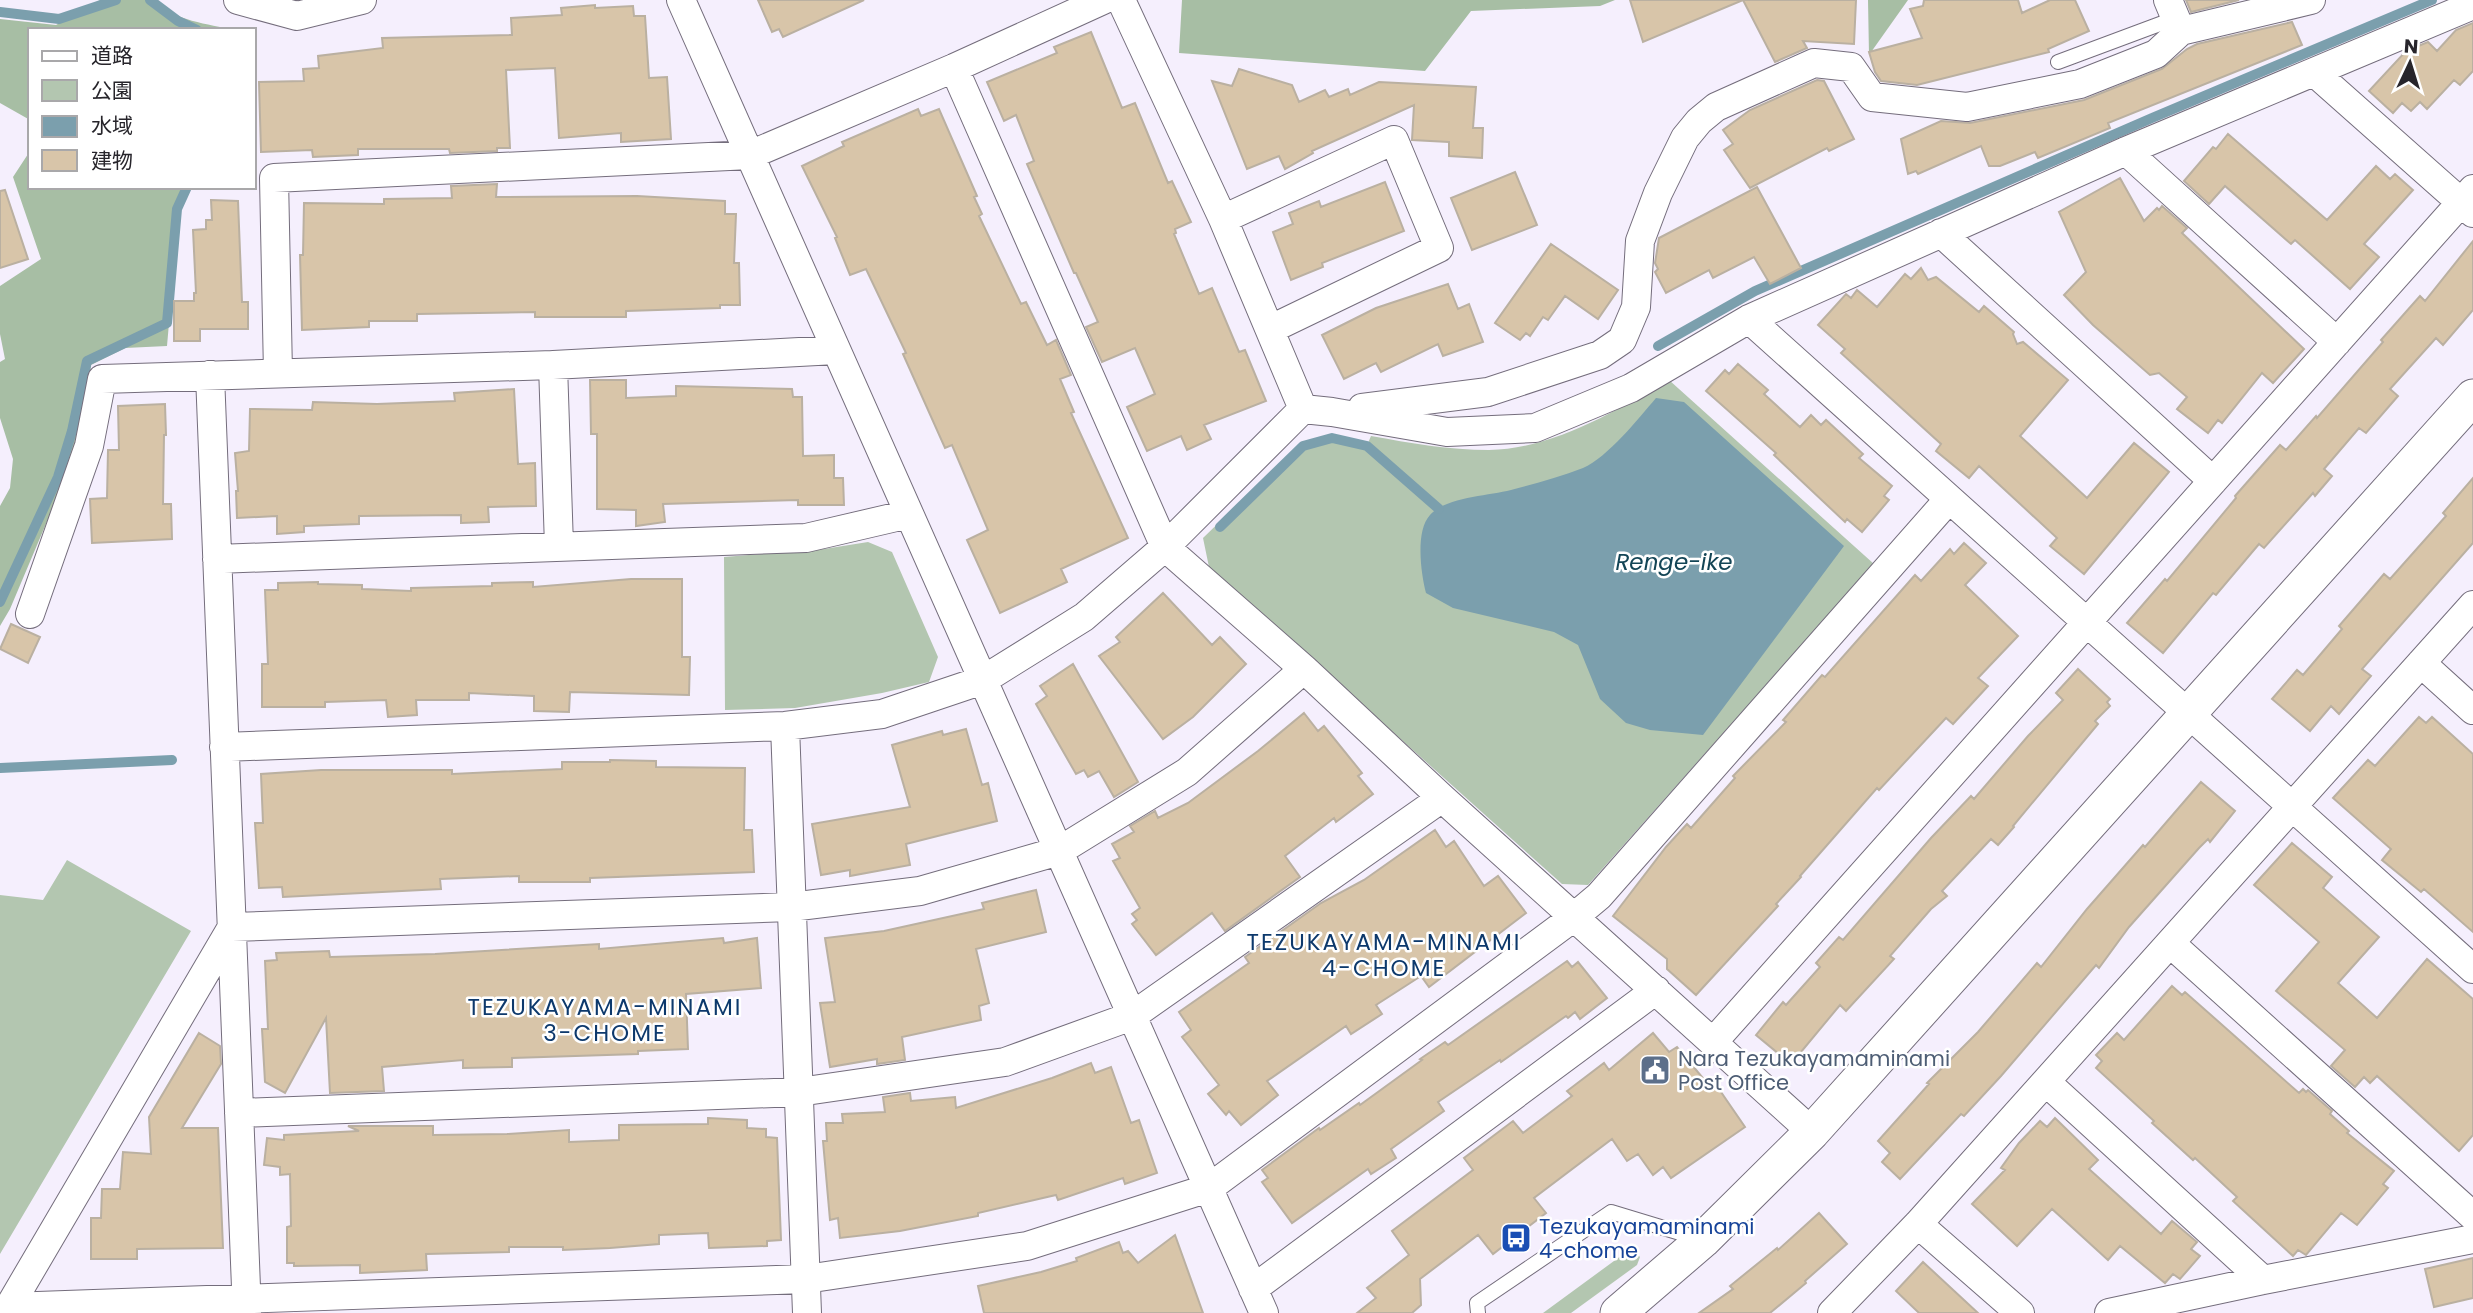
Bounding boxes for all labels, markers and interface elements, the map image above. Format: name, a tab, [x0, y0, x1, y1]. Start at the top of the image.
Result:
legend	[28, 28, 256, 189]
north arrow	[2375, 28, 2445, 98]
text: N	[2403, 33, 2419, 61]
text: 道路	[91, 41, 133, 70]
text: 公園	[91, 76, 133, 105]
text: 水域	[91, 111, 133, 140]
text: 建物	[91, 146, 133, 175]
water label: Renge-ike	[1615, 546, 1733, 578]
district label: TEZUKAYAMA-MINAMI 4-CHOME	[1247, 926, 1522, 984]
district label: TEZUKAYAMA-MINAMI 3-CHOME	[468, 991, 743, 1049]
place label: Nara Tezukayamaminami Post Office	[1678, 1044, 1950, 1097]
public building icon: Nara Tezukayamaminami Post Office	[1638, 1053, 1672, 1087]
place label: Tezukayamaminami 4-chome	[1539, 1212, 1754, 1265]
bus stop icon: Tezukayamaminami 4-chome	[1499, 1221, 1533, 1255]

